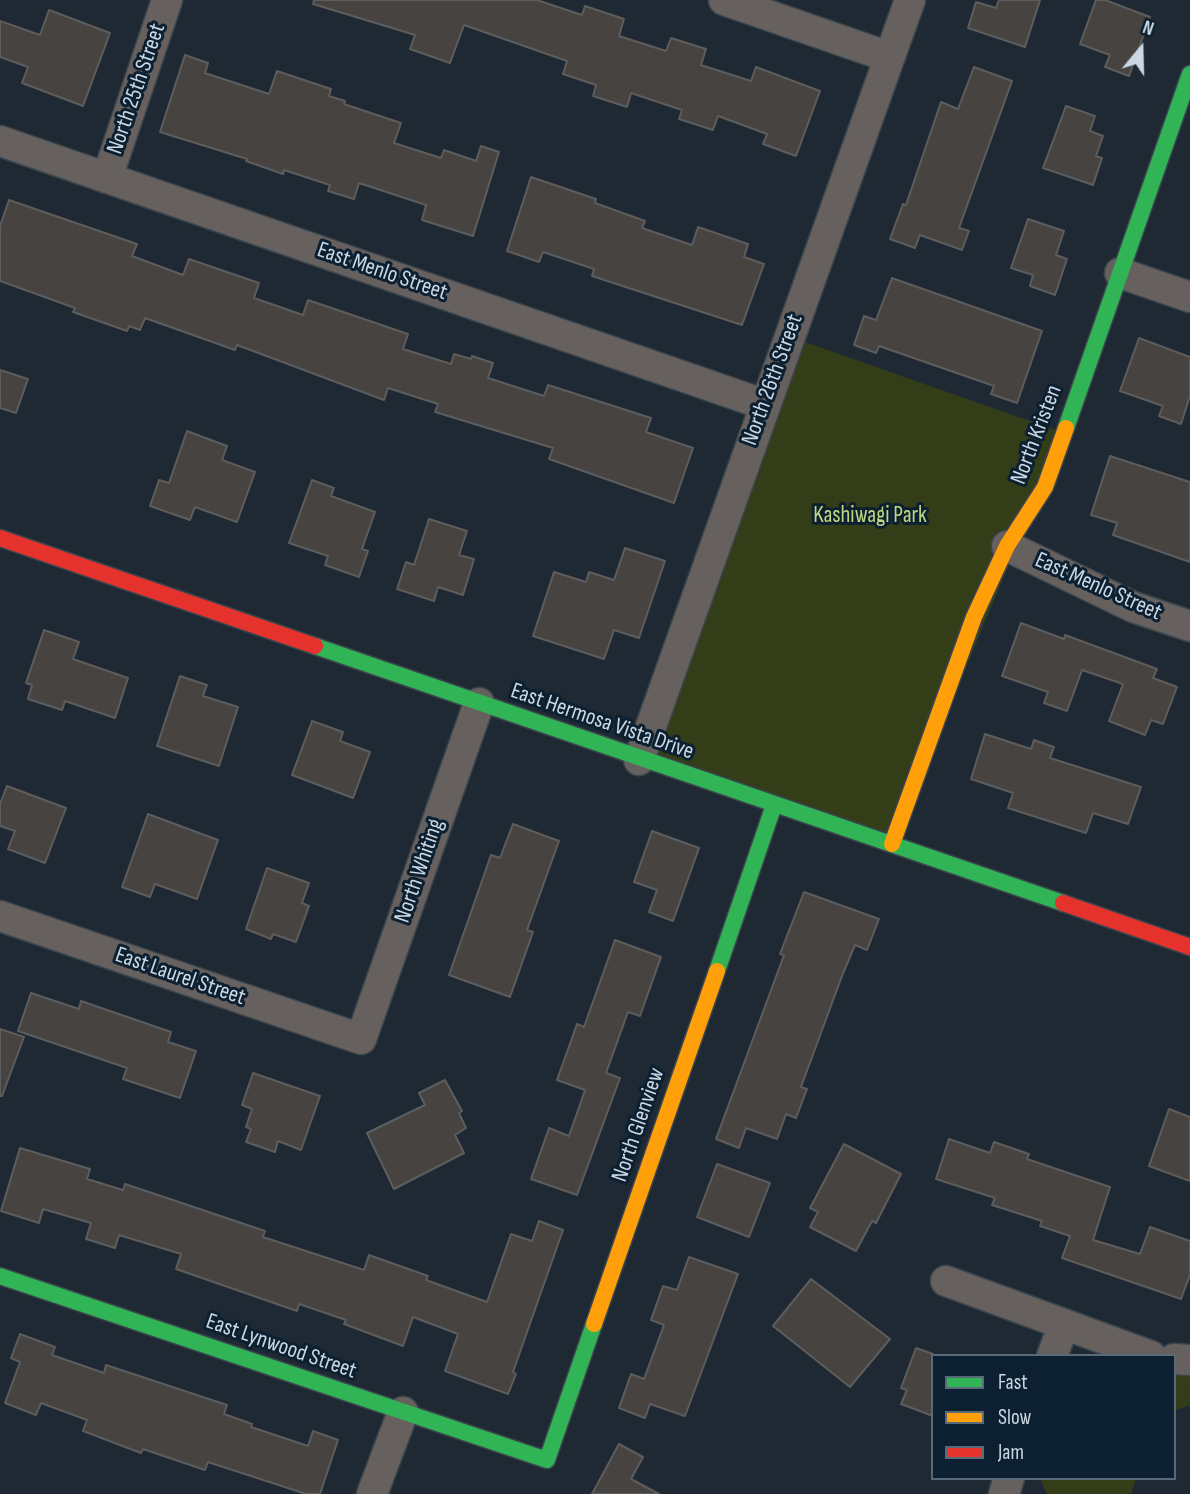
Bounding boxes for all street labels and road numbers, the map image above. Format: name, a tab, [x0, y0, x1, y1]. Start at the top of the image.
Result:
street label: North 25th Street	[102, 20, 172, 158]
street label: East Menlo Street	[313, 237, 451, 307]
street label: North 26th Street	[737, 311, 809, 449]
street label: North Kristen	[1005, 382, 1069, 488]
street label: East Menlo Street	[1030, 547, 1166, 627]
street label: East Hermosa Vista Drive	[507, 678, 697, 766]
street label: North Whiting	[389, 815, 451, 927]
street label: East Laurel Street	[111, 942, 249, 1012]
street label: North Glenview	[607, 1064, 671, 1186]
street label: East Lynwood Street	[202, 1308, 360, 1386]

